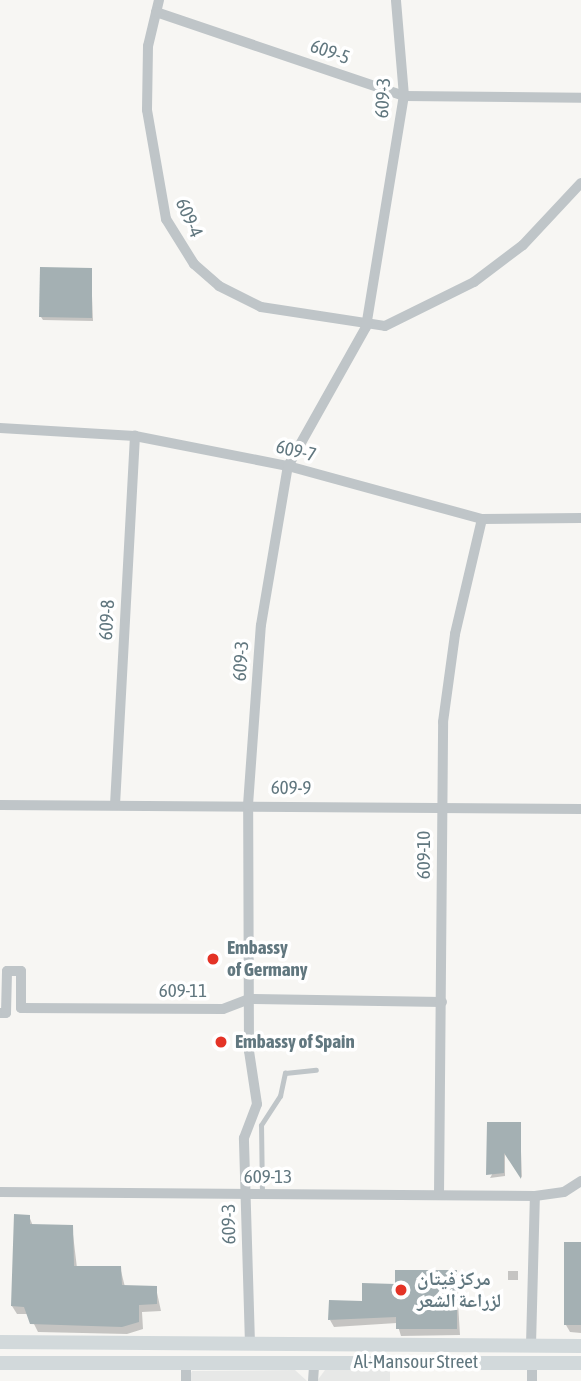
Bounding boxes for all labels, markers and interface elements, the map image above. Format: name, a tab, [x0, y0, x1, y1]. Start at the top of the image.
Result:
street label: 609-5	[307, 35, 353, 69]
street label: 609-3	[371, 77, 395, 119]
street label: 609-4	[170, 195, 208, 241]
street label: 609-7	[274, 435, 318, 467]
street label: 609-8	[95, 599, 119, 641]
street label: 609-3	[228, 640, 254, 682]
street label: 609-9	[271, 776, 311, 800]
street label: 609-10	[413, 831, 435, 879]
place label: Embassy of Germany	[227, 937, 308, 981]
marker: Embassy of Germany	[205, 951, 221, 967]
street label: 609-11	[159, 980, 207, 1002]
place label: Embassy of Spain	[235, 1031, 355, 1053]
marker: Embassy of Spain	[213, 1034, 229, 1050]
street label: 609-13	[244, 1166, 292, 1188]
street label: 609-3	[217, 1204, 241, 1244]
place label: مركز فيتان لزراعة الشعر	[417, 1268, 501, 1312]
marker: مركز فيتان لزراعة الشعر	[391, 1280, 411, 1300]
street label: Al-Mansour Street	[354, 1351, 478, 1373]

